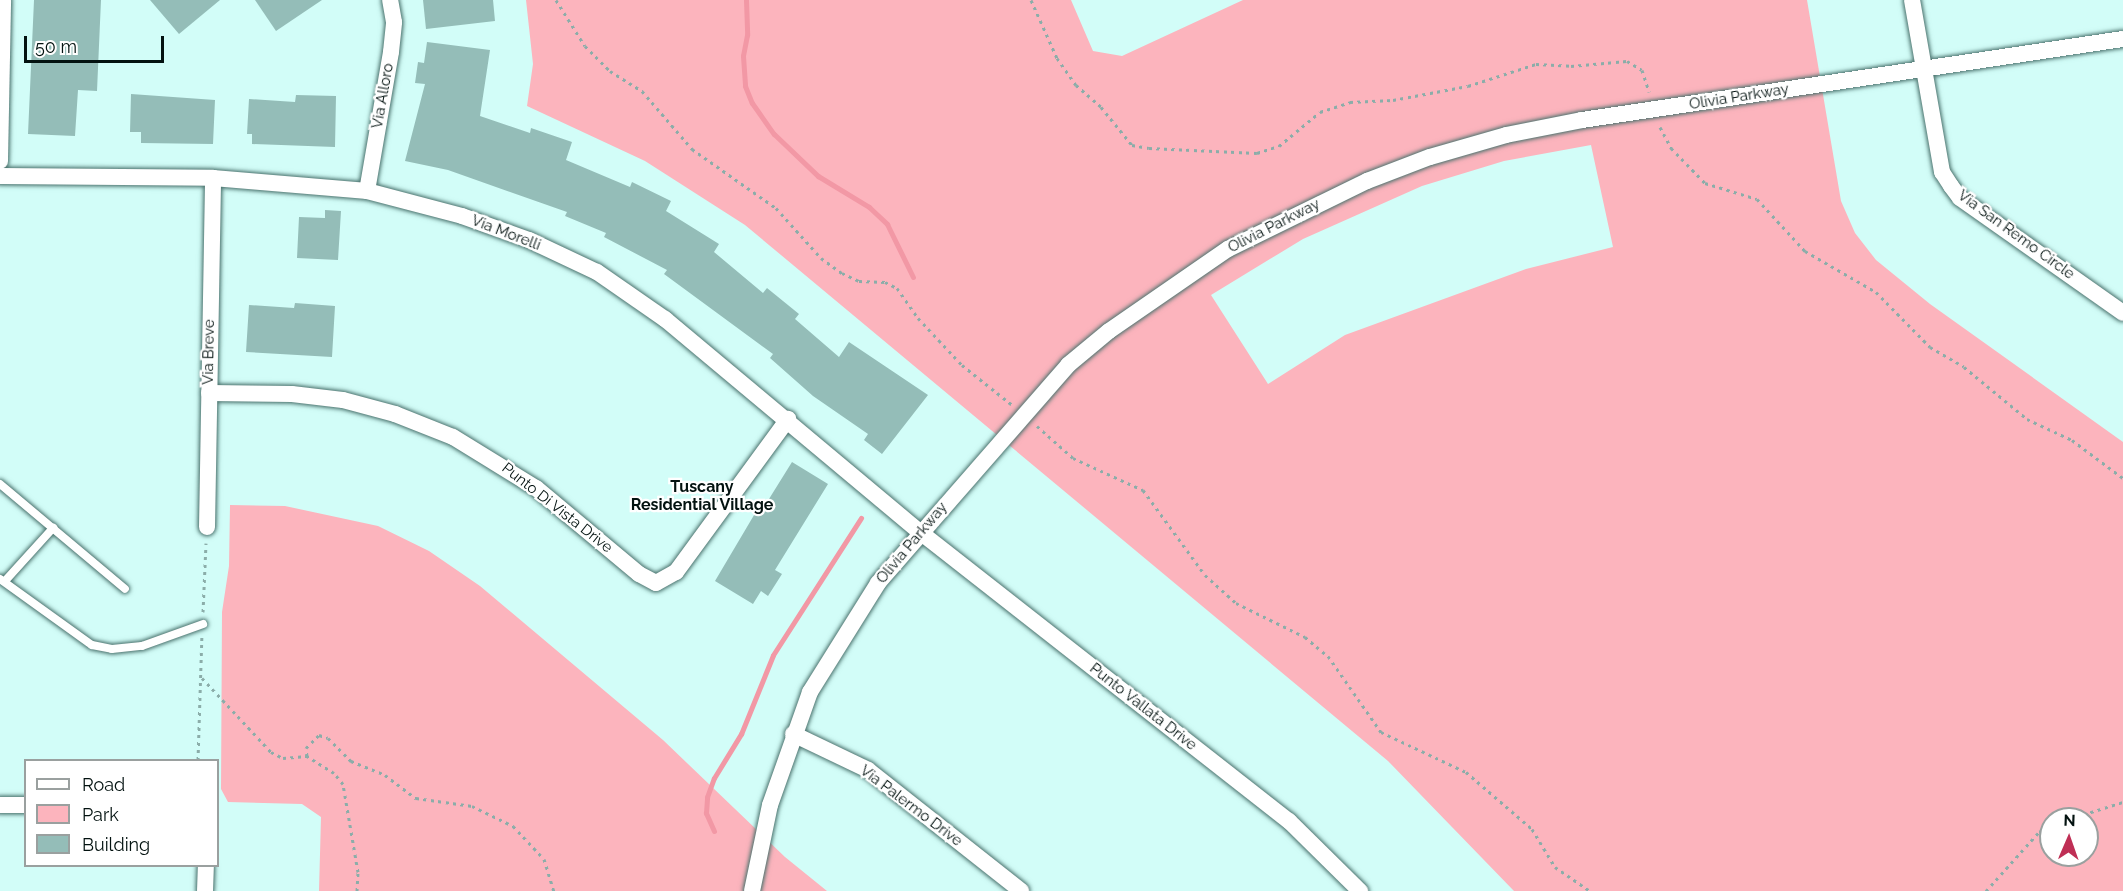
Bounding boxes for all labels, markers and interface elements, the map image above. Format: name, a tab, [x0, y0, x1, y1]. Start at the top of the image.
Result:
scale bar	[27, 24, 166, 62]
text: 50 m	[35, 36, 77, 57]
street label: Via Alloro	[368, 62, 398, 130]
street label: Olivia Parkway	[1688, 80, 1790, 114]
street label: Via San Remo Circle	[1954, 187, 2078, 283]
street label: Olivia Parkway	[1225, 195, 1323, 257]
street label: Via Morelli	[469, 212, 543, 254]
street label: Via Breve	[199, 319, 219, 385]
street label: Punto Di Vista Drive	[498, 459, 616, 557]
district label: Tuscany Residential Village	[630, 477, 774, 515]
street label: Olivia Parkway	[873, 499, 951, 587]
street label: Punto Vallata Drive	[1086, 660, 1200, 754]
legend	[24, 759, 219, 867]
street label: Via Palermo Drive	[856, 762, 966, 850]
text: Road	[82, 774, 125, 795]
text: Park	[82, 804, 119, 825]
north arrow	[2039, 807, 2099, 867]
text: N	[2063, 811, 2076, 830]
text: Building	[82, 834, 150, 855]

